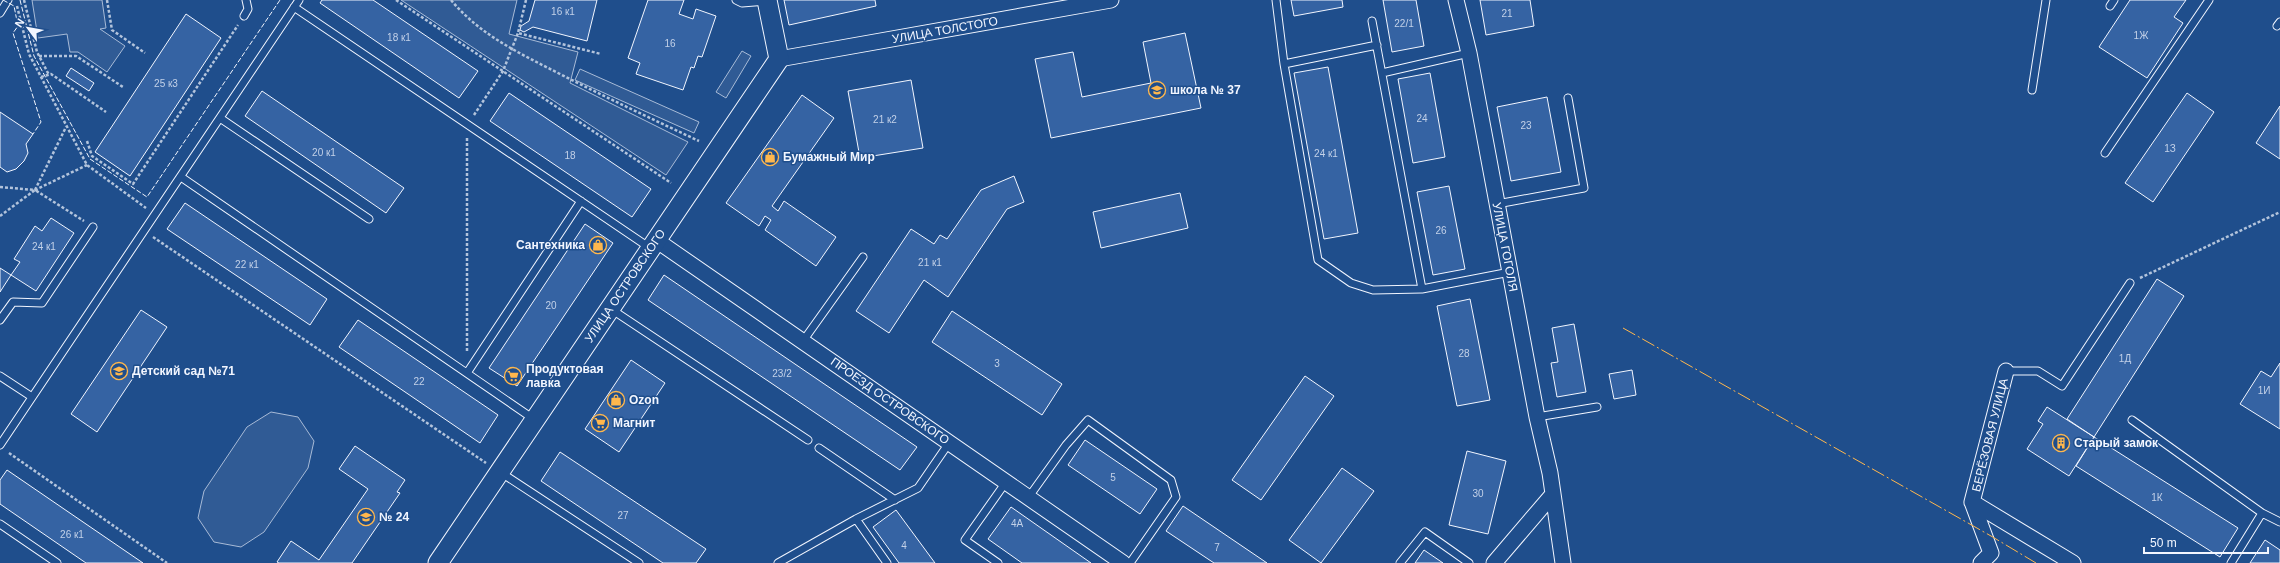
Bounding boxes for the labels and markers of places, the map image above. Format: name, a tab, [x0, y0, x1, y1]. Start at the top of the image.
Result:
school or university icon: школа № 37	[1147, 80, 1167, 100]
place label: школа № 37	[1170, 83, 1241, 97]
shop icon: Бумажный Мир	[760, 147, 780, 167]
place label: Бумажный Мир	[783, 150, 875, 164]
shop icon: Сантехника	[588, 235, 608, 255]
place label: Сантехника	[516, 238, 585, 252]
school or university icon: Детский сад №71	[109, 361, 129, 381]
place label: Продуктовая лавка	[526, 362, 604, 390]
place label: Детский сад №71	[132, 364, 235, 378]
supermarket icon: Продуктовая лавка	[503, 366, 523, 386]
shop icon: Ozon	[606, 390, 626, 410]
place label: Ozon	[629, 393, 659, 407]
supermarket icon: Магнит	[590, 413, 610, 433]
place label: Магнит	[613, 416, 655, 430]
building icon: Старый замок	[2051, 433, 2071, 453]
place label: Старый замок	[2074, 436, 2159, 450]
school or university icon: № 24	[356, 507, 376, 527]
place label: № 24	[379, 510, 409, 524]

